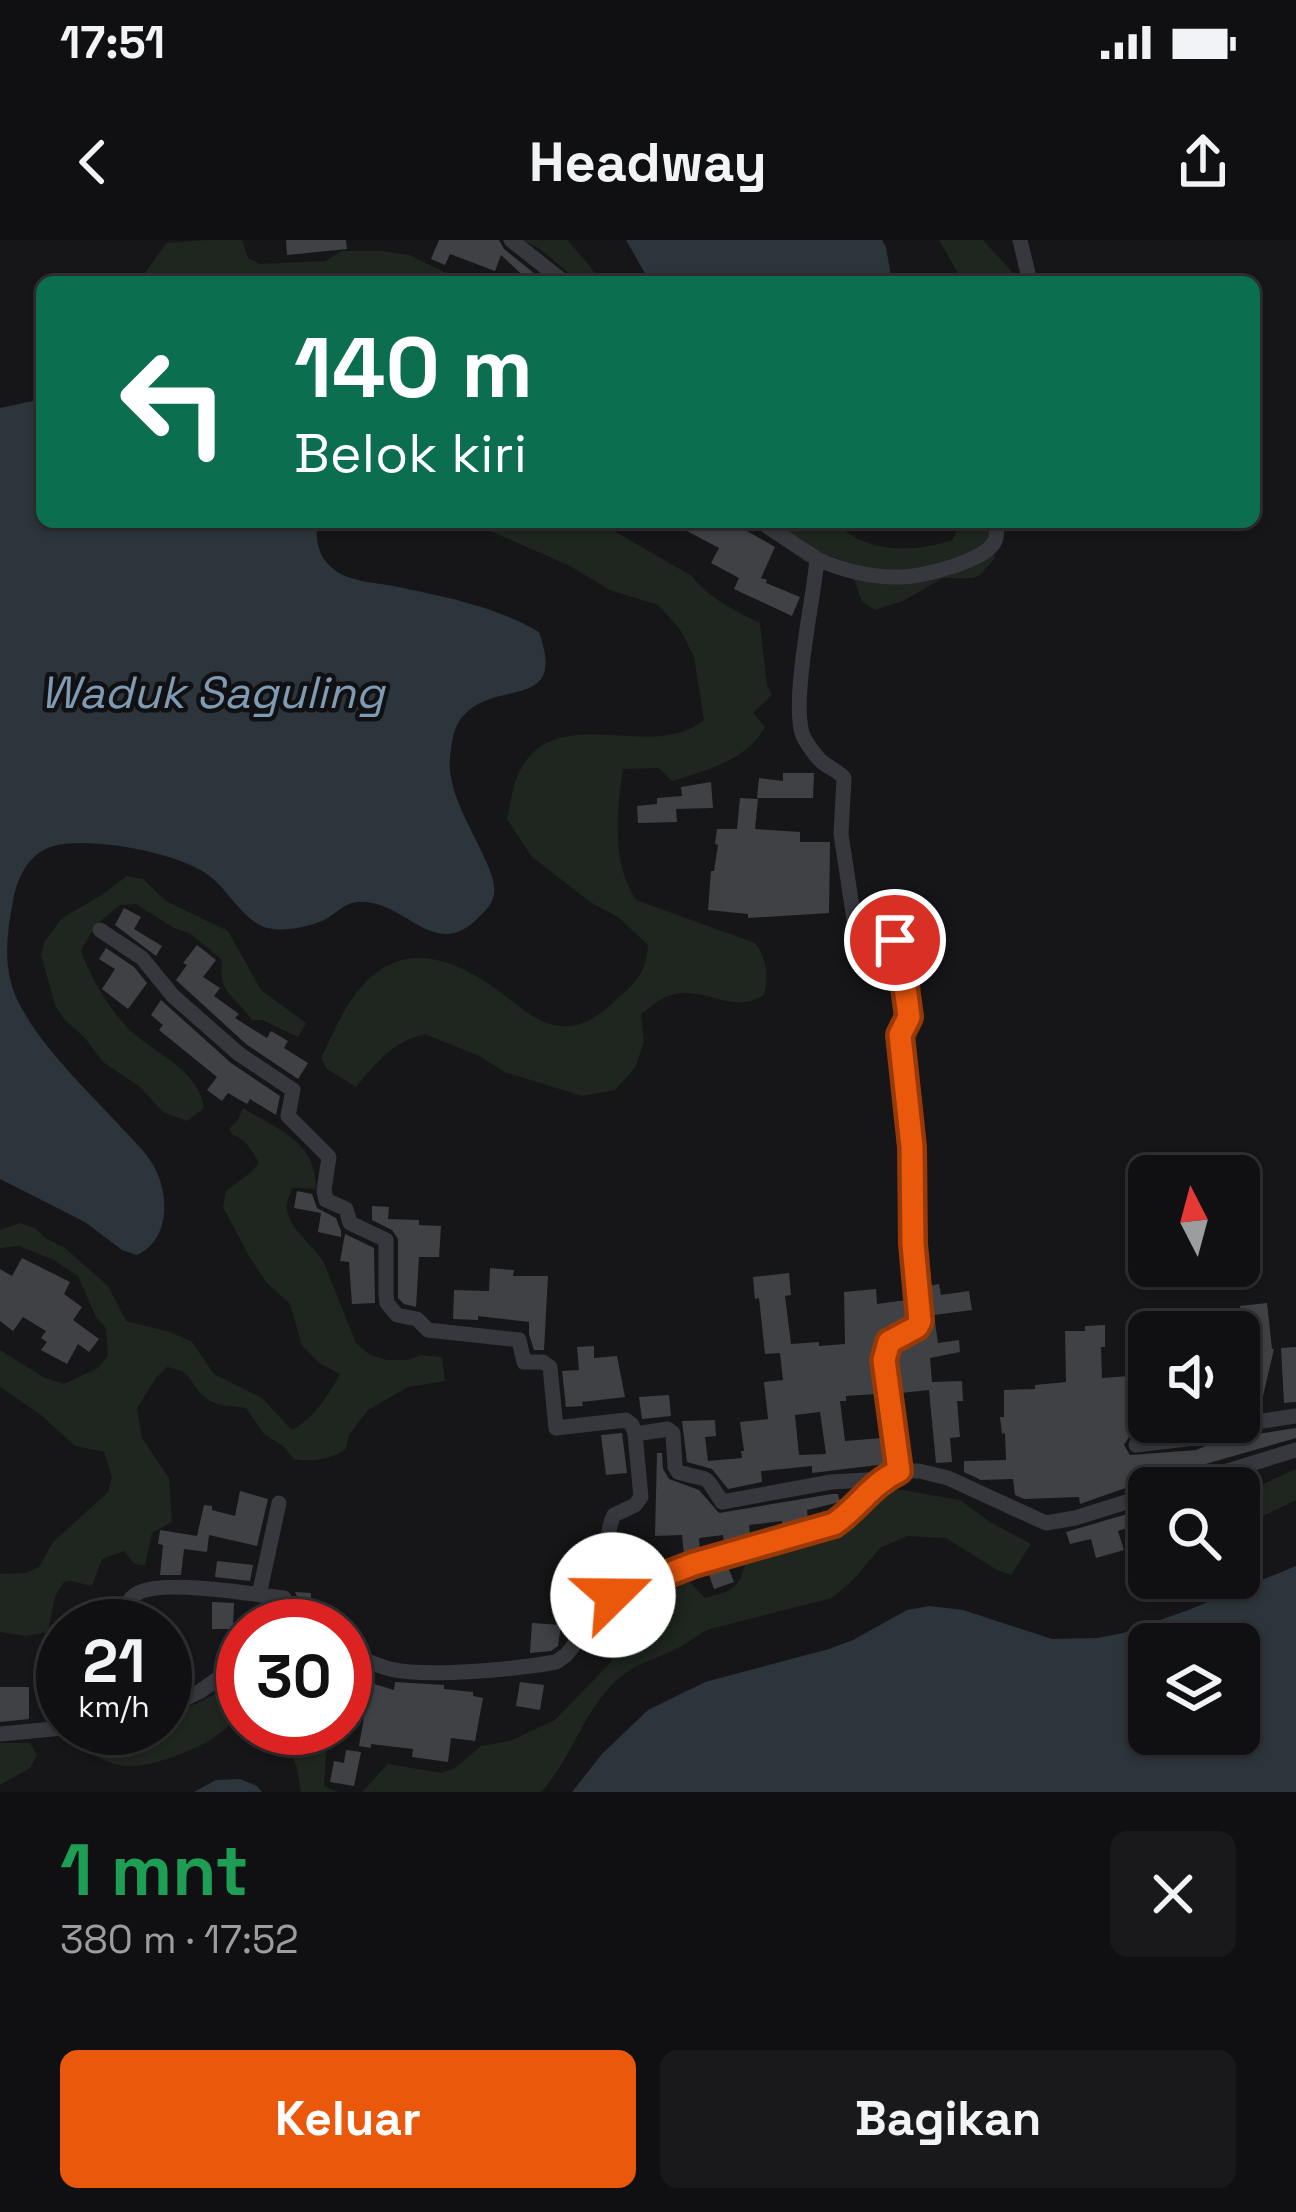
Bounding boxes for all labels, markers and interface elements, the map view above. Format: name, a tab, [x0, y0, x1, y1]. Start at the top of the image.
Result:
text: 17:51	[60, 14, 165, 71]
text: Headway	[529, 128, 767, 197]
icon: back	[60, 129, 126, 195]
icon: share	[1170, 129, 1236, 195]
text: 140 m	[294, 314, 533, 422]
icon: left	[96, 324, 252, 480]
text: Belok kiri	[294, 419, 527, 488]
water label: Waduk Saguling	[40, 664, 386, 721]
pin	[844, 889, 946, 991]
icon: arrive	[862, 907, 928, 973]
north arrow	[1128, 1155, 1260, 1287]
map controls	[1128, 1155, 1260, 1755]
button: sound	[1128, 1311, 1260, 1443]
button: search	[1128, 1467, 1260, 1599]
position arrow	[550, 1532, 676, 1658]
speed limit sign: 30	[216, 1599, 372, 1755]
text: 21	[83, 1623, 145, 1700]
button: layers	[1128, 1623, 1260, 1755]
text: km/h	[78, 1687, 150, 1726]
text: 1 mnt	[60, 1824, 249, 1916]
button: close	[1110, 1831, 1236, 1957]
text: 380 m · 17:52	[60, 1915, 299, 1964]
button: Keluar	[60, 2050, 636, 2188]
button: Bagikan	[660, 2050, 1236, 2188]

